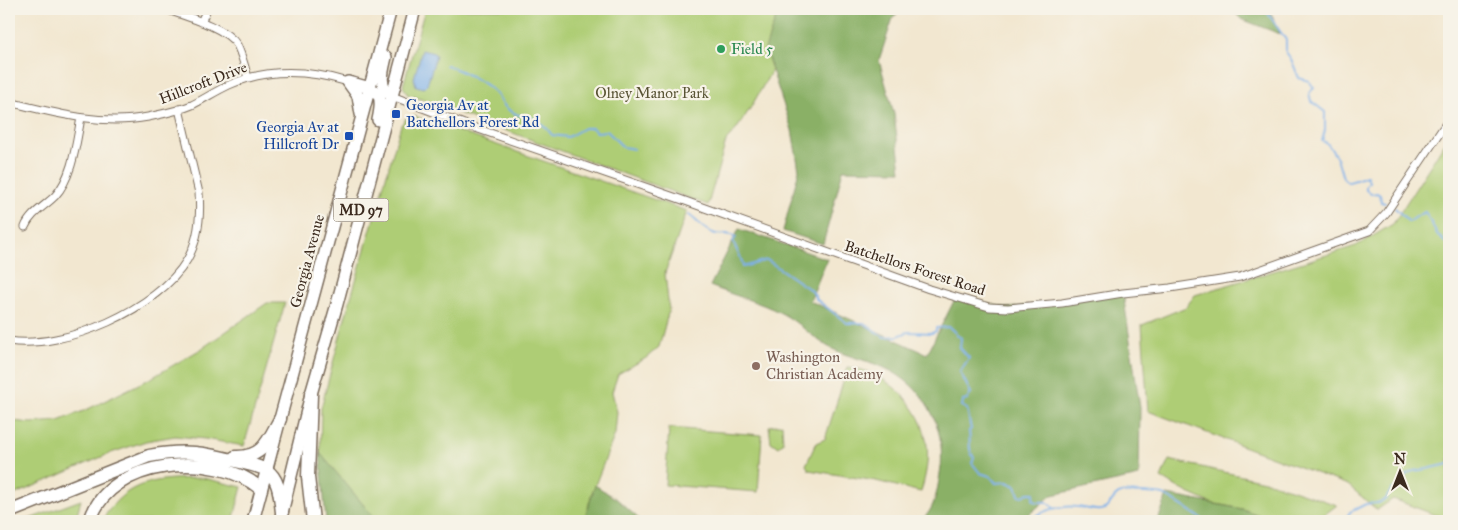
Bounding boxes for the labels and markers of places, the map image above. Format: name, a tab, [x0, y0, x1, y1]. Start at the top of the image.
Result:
place label: Field 5	[731, 40, 773, 58]
marker: Field 5	[715, 43, 727, 55]
place label: Georgia Av at Batchellors Forest Rd	[406, 96, 540, 131]
marker: Georgia Av at Batchellors Forest Rd	[390, 108, 402, 120]
place label: Georgia Av at Hillcroft Dr	[256, 118, 340, 153]
marker: Georgia Av at Hillcroft Dr	[343, 130, 355, 142]
place label: Washington Christian Academy	[766, 348, 884, 383]
marker: Washington Christian Academy	[750, 360, 762, 372]

